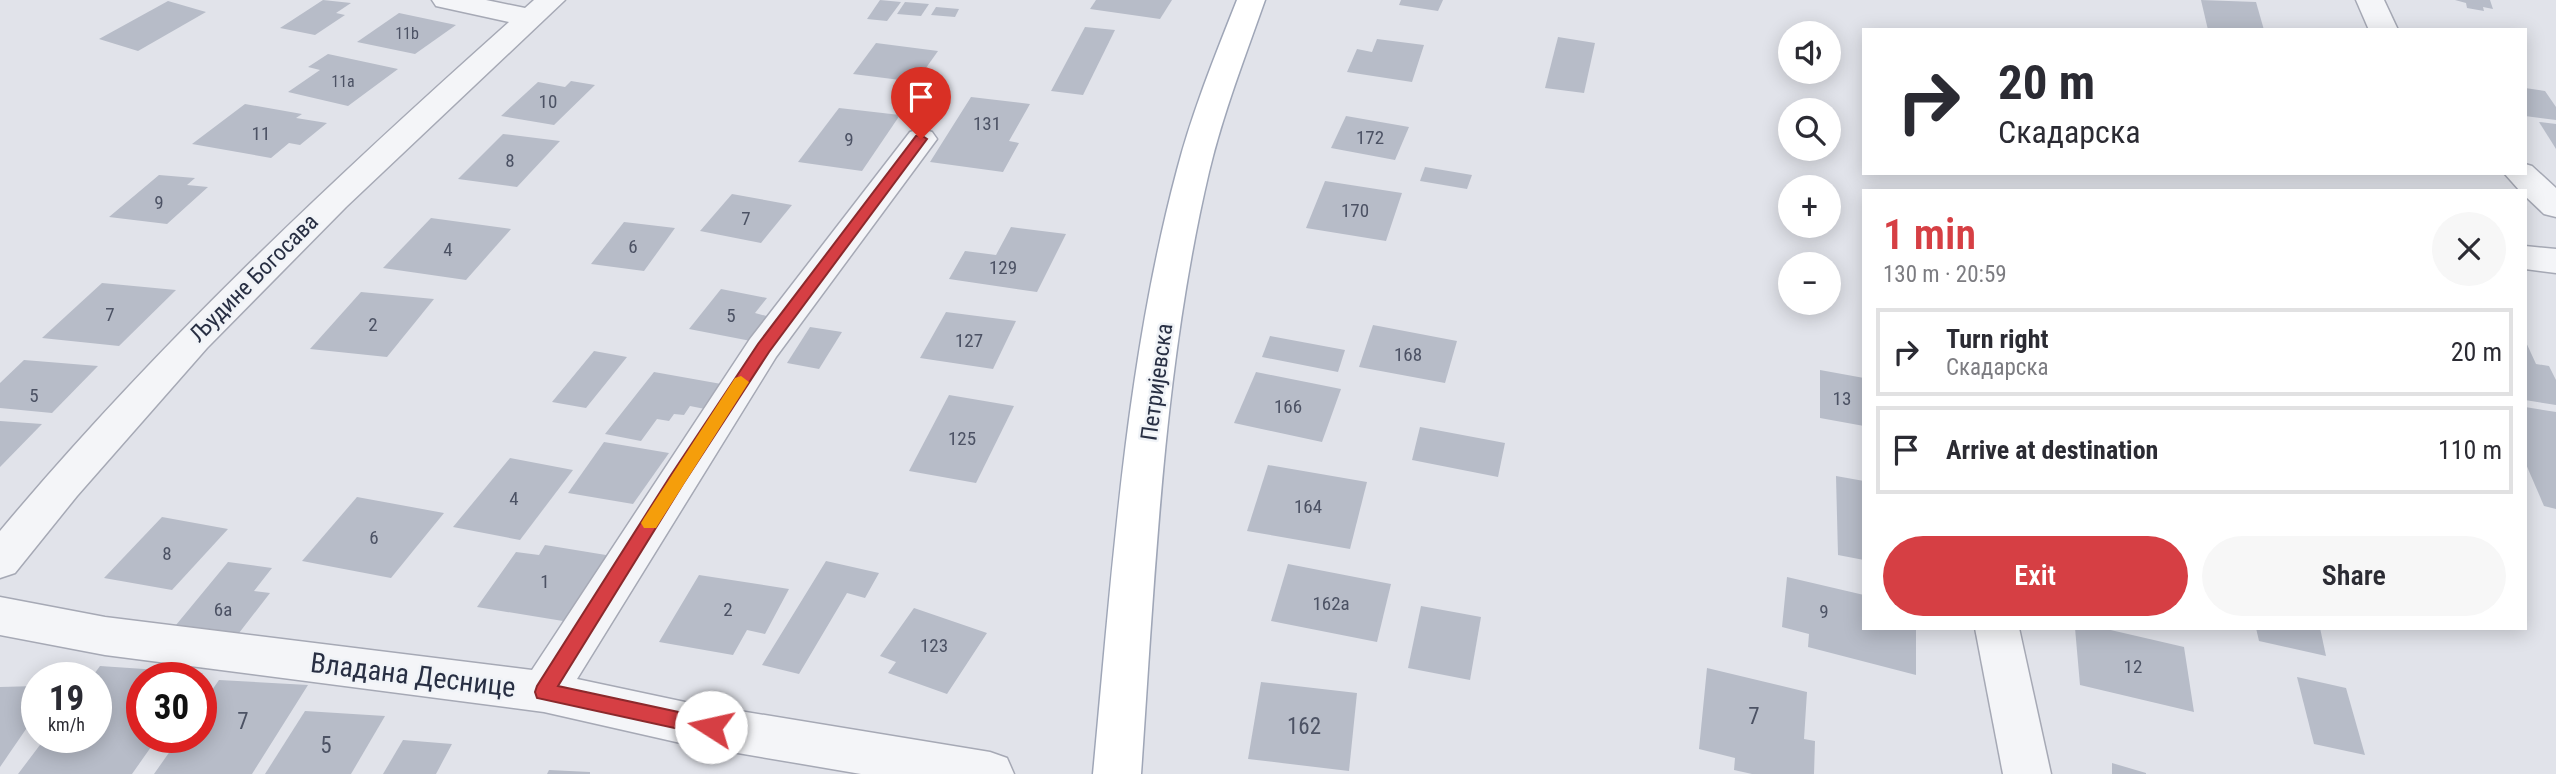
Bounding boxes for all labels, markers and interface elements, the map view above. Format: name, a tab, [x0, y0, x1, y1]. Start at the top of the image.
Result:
map controls	[1778, 21, 1841, 315]
button: sound	[1778, 21, 1841, 84]
house number: 11b	[395, 24, 419, 43]
text: 20 m	[1998, 54, 2095, 111]
icon: right	[1883, 56, 1974, 147]
pin	[891, 67, 951, 139]
house number: 11a	[331, 72, 355, 91]
icon: arrive	[902, 78, 940, 116]
house number: 10	[539, 90, 557, 113]
button: search	[1778, 98, 1841, 161]
house number: 131	[973, 112, 1001, 135]
text: Скадарска	[1998, 113, 2141, 151]
house number: 11	[252, 122, 270, 145]
house number: 172	[1356, 126, 1384, 149]
house number: 9	[844, 128, 854, 151]
house number: 8	[505, 149, 515, 172]
button: +	[1778, 175, 1841, 238]
house number: 9	[154, 191, 164, 214]
house number: 170	[1341, 199, 1369, 222]
house number: 7	[741, 207, 751, 230]
street label: Људине Богосава	[184, 208, 324, 348]
text: 1 min	[1883, 210, 1976, 259]
button: close	[2432, 212, 2506, 286]
house number: 6	[628, 235, 638, 258]
house number: 4	[443, 238, 453, 261]
button: −	[1778, 252, 1841, 315]
house number: 129	[989, 256, 1017, 279]
text: 130 m · 20:59	[1883, 261, 2007, 288]
house number: 7	[105, 303, 115, 326]
house number: 5	[726, 304, 736, 327]
house number: 2	[368, 313, 378, 336]
street label: Петријевска	[1135, 322, 1179, 442]
text: Turn right	[1946, 324, 2048, 354]
house number: 127	[955, 329, 983, 352]
icon: right	[1887, 333, 1925, 371]
text: 20 m	[2451, 337, 2502, 367]
house number: 168	[1394, 343, 1422, 366]
text: Скадарска	[1946, 354, 2049, 381]
house number: 5	[29, 384, 39, 407]
house number: 13	[1833, 387, 1851, 410]
house number: 166	[1274, 395, 1302, 418]
house number: 125	[948, 427, 976, 450]
icon: arrive	[1887, 431, 1925, 469]
text: Arrive at destination	[1946, 435, 2158, 465]
text: 110 m	[2438, 435, 2502, 465]
house number: 4	[509, 487, 519, 510]
house number: 164	[1294, 495, 1322, 518]
house number: 6	[369, 526, 379, 549]
button: Exit	[1883, 536, 2188, 616]
button: Share	[2202, 536, 2506, 616]
house number: 8	[162, 542, 172, 565]
house number: 1	[540, 570, 550, 593]
house number: 162a	[1312, 592, 1350, 615]
house number: 6a	[214, 598, 232, 621]
house number: 2	[723, 598, 733, 621]
house number: 9	[1819, 600, 1829, 623]
house number: 123	[920, 634, 948, 657]
street label: Владана Деснице	[309, 646, 517, 704]
house number: 12	[2124, 655, 2142, 678]
speed limit sign: 30	[126, 662, 217, 753]
text: 19	[49, 678, 84, 719]
position arrow	[674, 690, 748, 764]
house number: 7	[1748, 703, 1760, 730]
house number: 7	[237, 708, 249, 735]
house number: 162	[1287, 713, 1321, 740]
text: km/h	[48, 714, 85, 735]
house number: 5	[320, 732, 332, 759]

